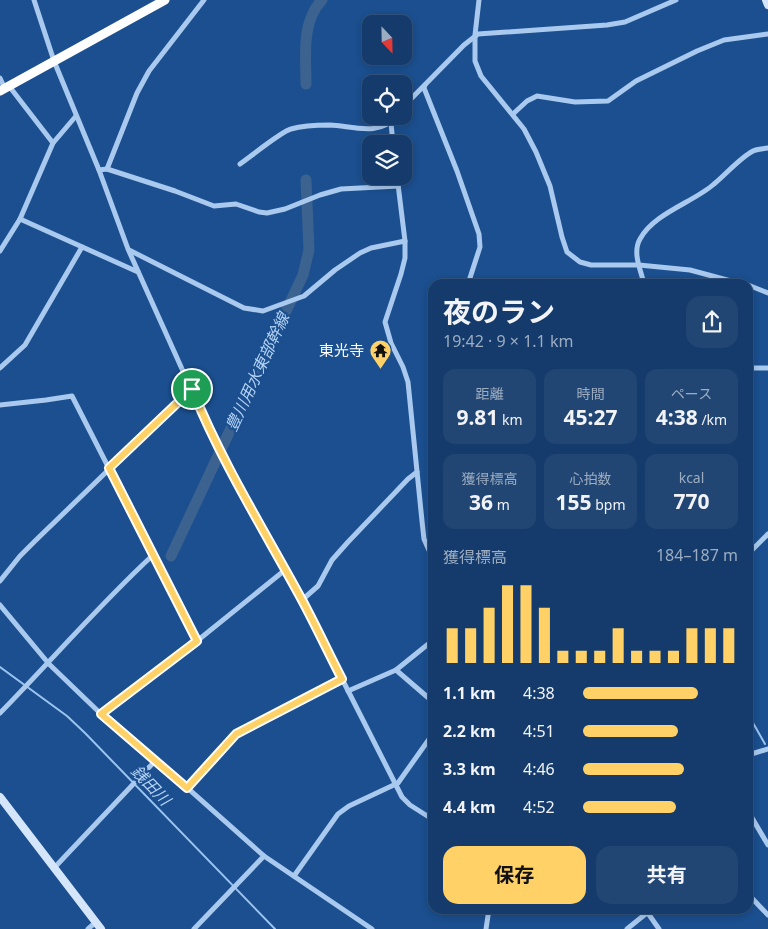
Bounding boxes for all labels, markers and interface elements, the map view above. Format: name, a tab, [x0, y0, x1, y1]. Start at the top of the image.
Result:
north arrow	[362, 15, 412, 65]
map controls	[362, 15, 412, 185]
button: locate	[362, 75, 412, 125]
button: layers	[362, 135, 412, 185]
text: 夜のラン	[443, 292, 555, 330]
button: share	[686, 296, 738, 348]
water label: 豊川用水東部幹線	[220, 308, 295, 435]
text: 19:42 · 9 × 1.1 km	[443, 330, 573, 352]
temple icon: 東光寺	[368, 339, 392, 370]
place label: 東光寺	[319, 340, 364, 360]
pin	[171, 368, 213, 410]
icon: arrive	[178, 375, 206, 403]
text: 距離	[476, 384, 504, 403]
text: 時間	[577, 384, 605, 403]
text: ペース	[671, 384, 712, 403]
text: 9.81	[456, 403, 498, 431]
text: 45:27	[564, 403, 617, 431]
text: 4:38	[656, 403, 698, 431]
text: km	[498, 410, 523, 429]
text: /km	[698, 410, 727, 429]
text: kcal	[679, 468, 704, 487]
text: 獲得標高	[462, 469, 518, 488]
text: 心拍数	[570, 469, 612, 488]
text: 770	[673, 487, 710, 515]
text: 36	[469, 488, 493, 516]
text: 155	[556, 488, 592, 516]
text: m	[493, 495, 510, 514]
text: bpm	[592, 495, 626, 514]
text: 184–187 m	[656, 544, 738, 566]
text: 獲得標高	[443, 546, 507, 568]
text: 1.1 km	[443, 682, 495, 704]
text: 4:38	[523, 682, 555, 704]
text: 2.2 km	[443, 720, 495, 742]
text: 4:51	[523, 720, 555, 742]
text: 3.3 km	[443, 758, 495, 780]
text: 4:46	[523, 758, 555, 780]
water label: 銭田川	[126, 760, 177, 811]
text: 4.4 km	[443, 796, 495, 818]
text: 4:52	[523, 796, 555, 818]
button: 保存	[443, 846, 586, 904]
button: 共有	[596, 846, 738, 904]

